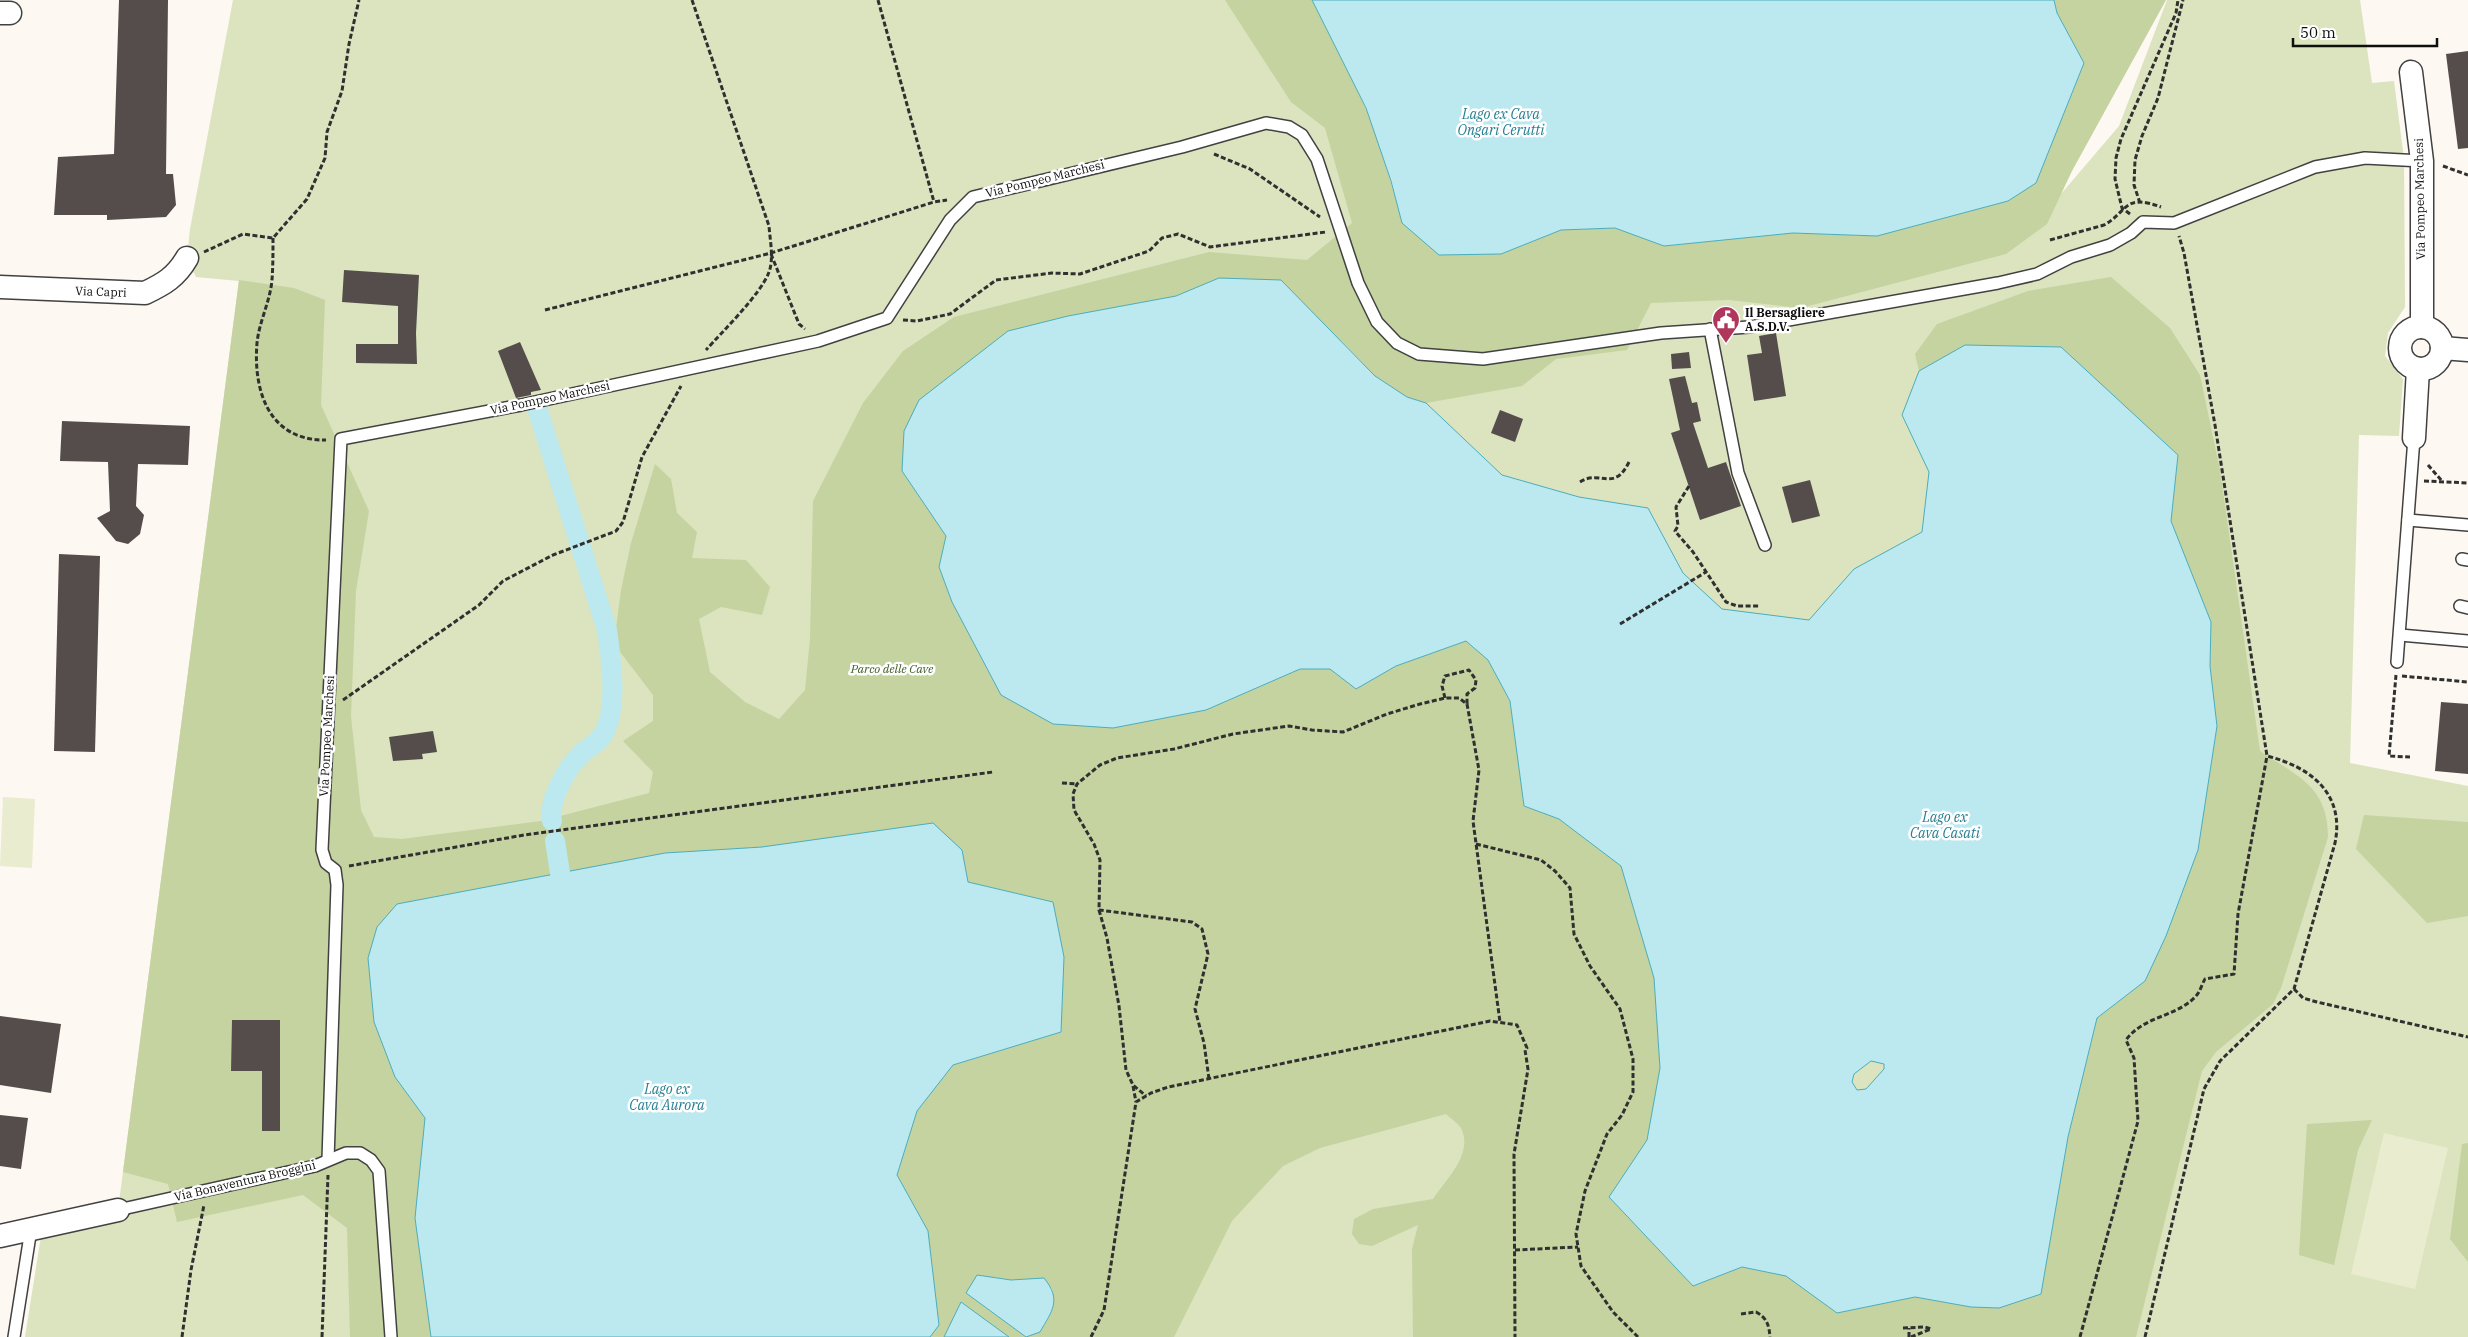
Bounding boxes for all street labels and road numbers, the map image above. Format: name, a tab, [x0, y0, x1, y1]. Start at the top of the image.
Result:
street label: Via Pompeo Marchesi	[2411, 138, 2428, 260]
street label: Via Pompeo Marchesi	[984, 156, 1106, 201]
street label: Via Capri	[75, 283, 127, 300]
street label: Via Pompeo Marchesi	[489, 377, 611, 418]
street label: Via Pompeo Marchesi	[316, 675, 337, 797]
street label: Via Bonaventura Broggini	[173, 1157, 317, 1204]

